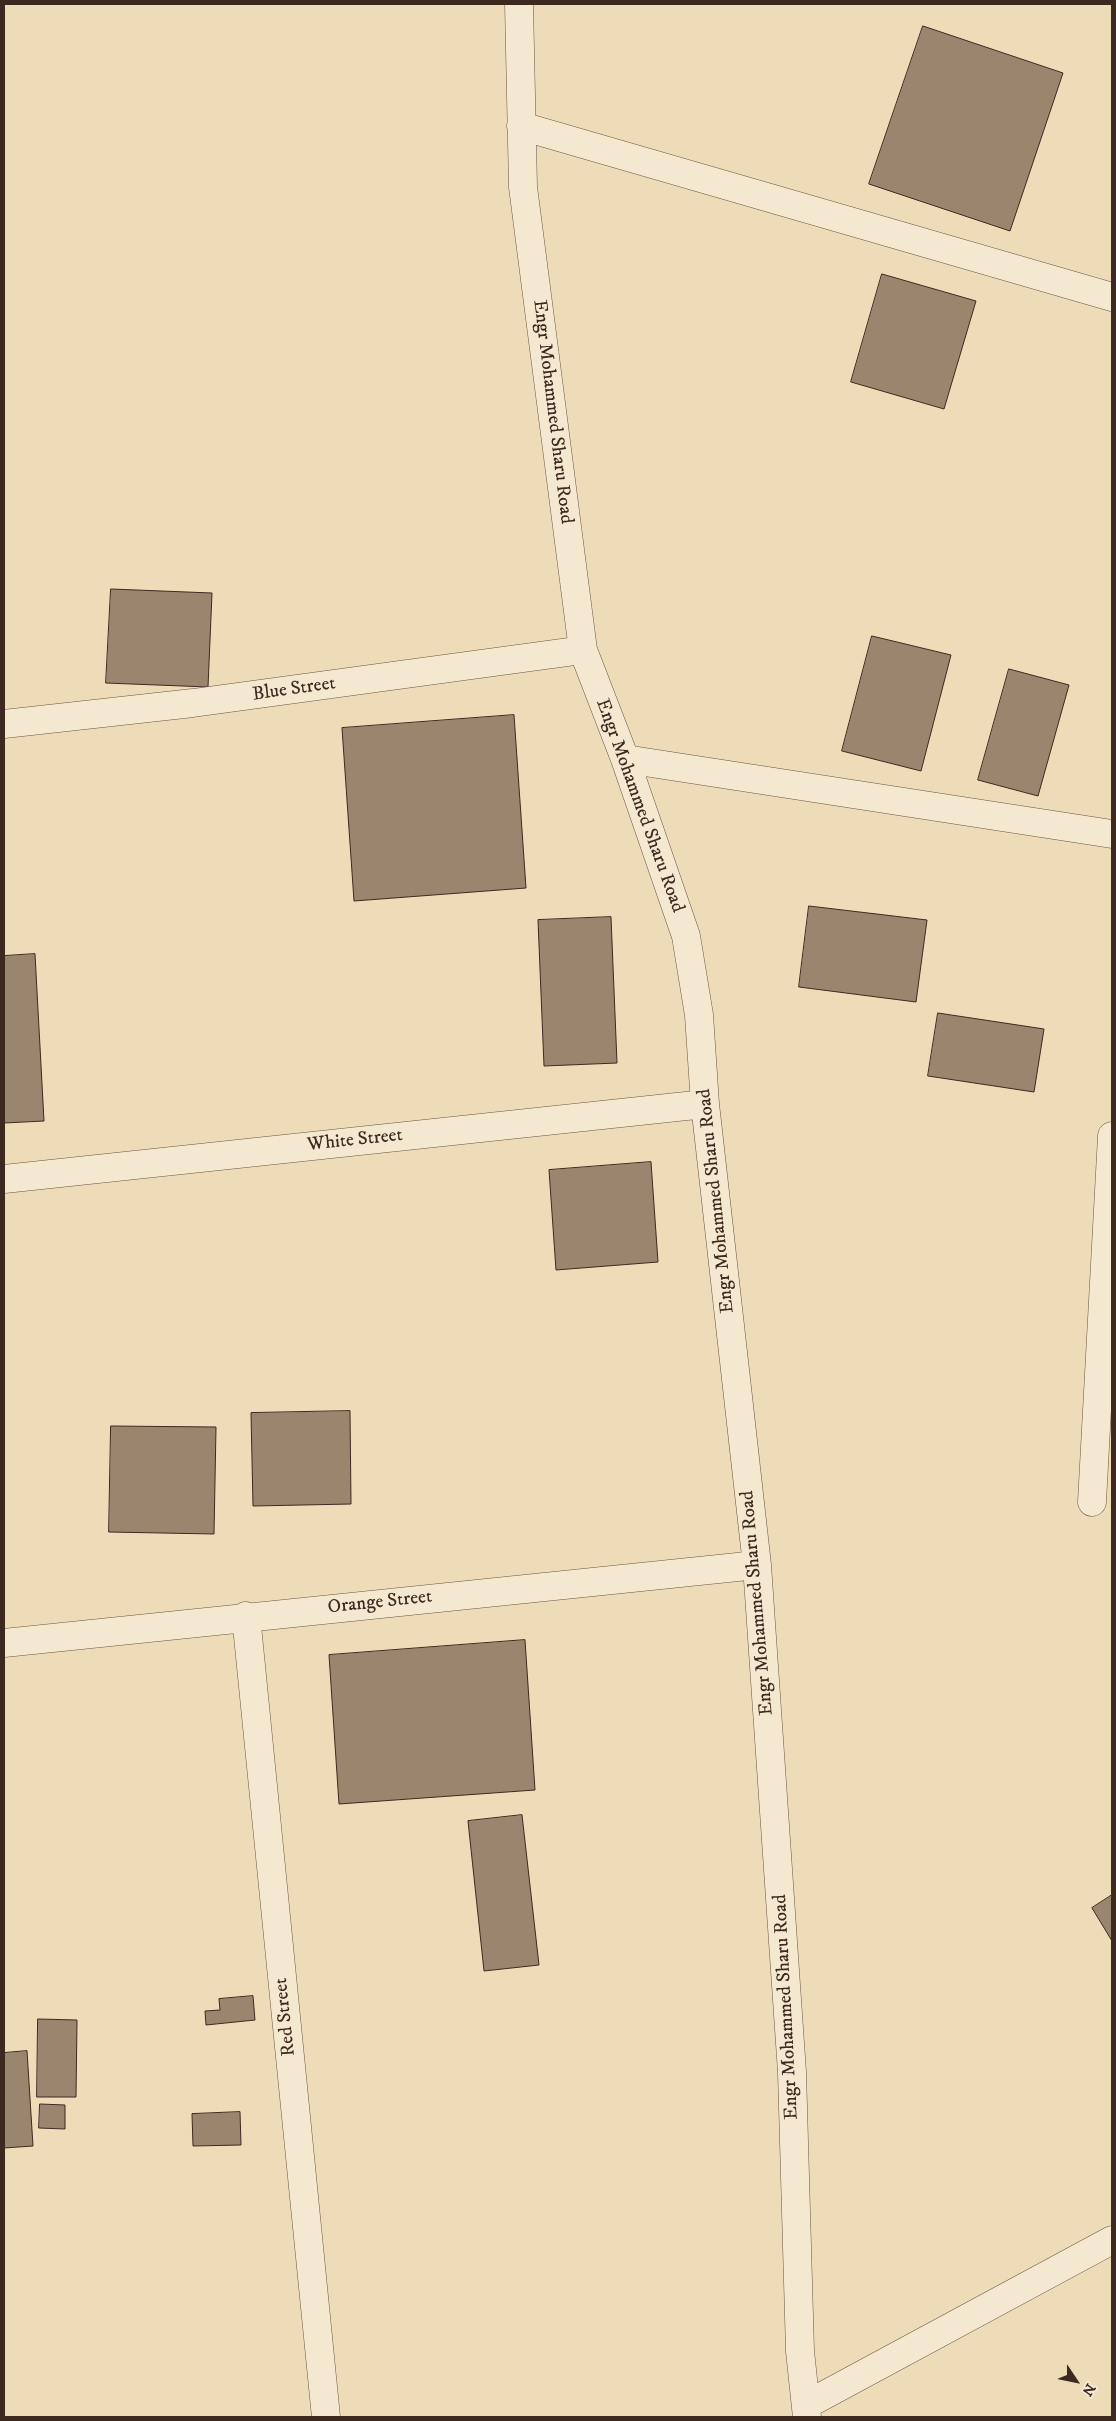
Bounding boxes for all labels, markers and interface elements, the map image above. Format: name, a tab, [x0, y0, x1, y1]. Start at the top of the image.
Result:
street label: Engr Mohammed Sharu Road	[527, 299, 577, 525]
street label: Blue Street	[251, 673, 337, 707]
street label: Engr Mohammed Sharu Road	[590, 696, 688, 916]
street label: Engr Mohammed Sharu Road	[694, 1088, 740, 1314]
street label: White Street	[306, 1125, 404, 1157]
street label: Engr Mohammed Sharu Road	[737, 1490, 779, 1716]
street label: Orange Street	[327, 1586, 433, 1620]
street label: Engr Mohammed Sharu Road	[770, 1894, 804, 2120]
street label: Red Street	[271, 1977, 301, 2057]
north arrow	[1051, 2356, 1101, 2406]
text: N	[1078, 2380, 1099, 2399]

